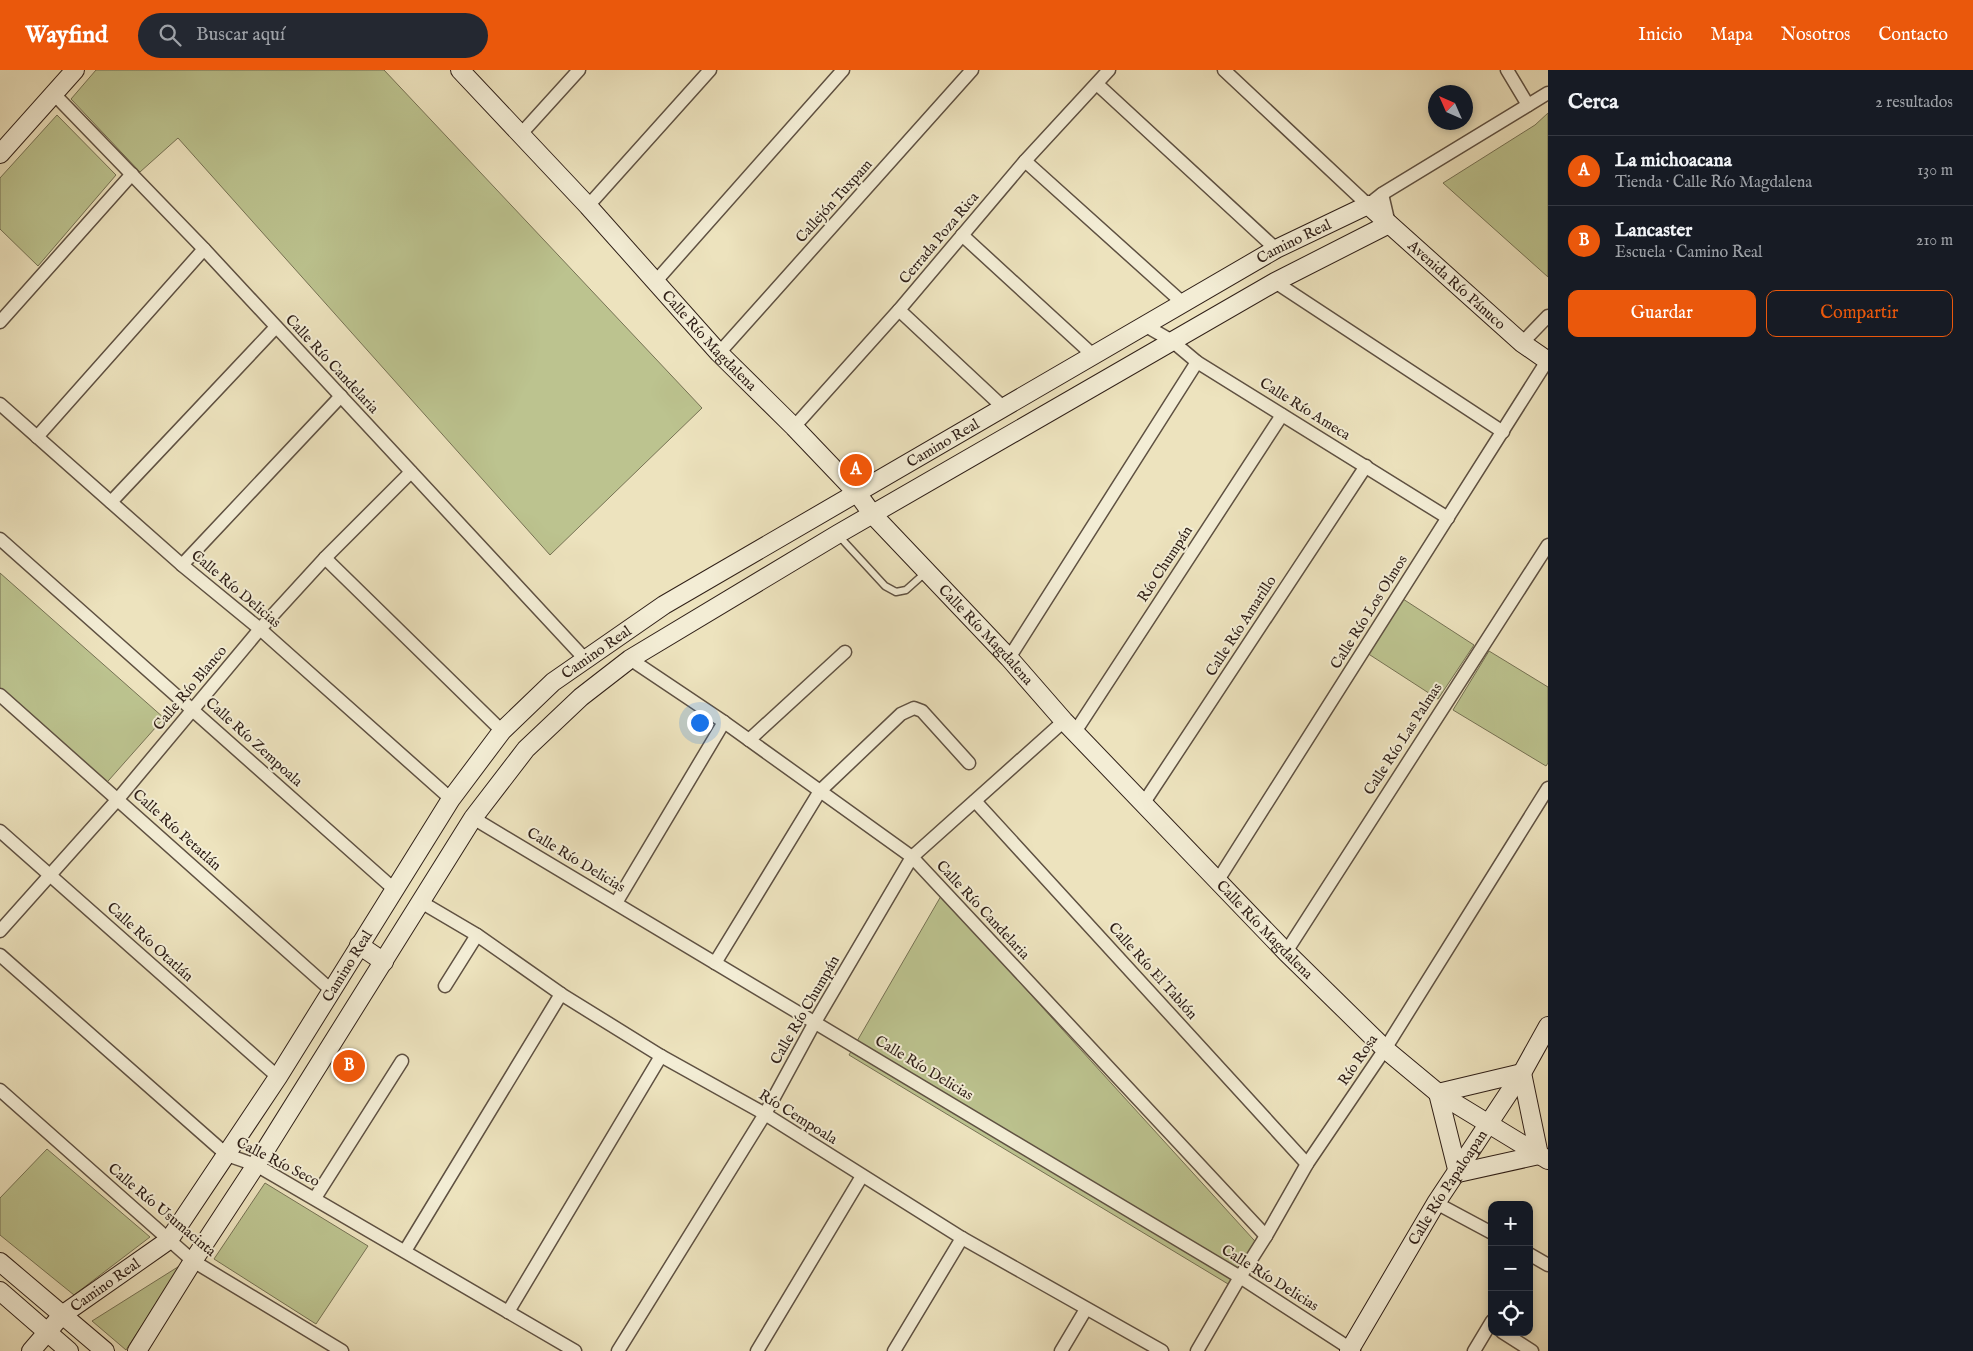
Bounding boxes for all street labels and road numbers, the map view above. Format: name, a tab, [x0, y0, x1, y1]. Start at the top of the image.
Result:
street label: Callejón Tuxpam	[791, 155, 877, 247]
street label: Cerrada Poza Rica	[895, 188, 983, 288]
street label: Camino Real	[1253, 214, 1335, 268]
street label: Avenida Río Pánuco	[1403, 235, 1510, 334]
street label: Calle Río Magdalena	[658, 286, 761, 395]
street label: Calle Río Candelaria	[281, 310, 383, 418]
street label: Calle Río Ameca	[1256, 373, 1354, 445]
street label: Camino Real	[903, 414, 983, 471]
street label: Río Chumpán	[1133, 522, 1197, 606]
street label: Calle Río Delicias	[187, 546, 285, 632]
street label: Calle Río Los Olmos	[1326, 551, 1412, 673]
street label: Calle Río Amarillo	[1201, 572, 1281, 680]
street label: Calle Río Magdalena	[934, 580, 1038, 689]
street label: Camino Real	[557, 621, 636, 683]
street label: Calle Río Blanco	[149, 642, 231, 734]
street label: Calle Río Las Palmas	[1360, 679, 1446, 799]
street label: Calle Río Zempoala	[201, 693, 307, 791]
street label: Calle Río Petatlán	[129, 785, 225, 875]
street label: Calle Río Delicias	[523, 823, 629, 897]
street label: Calle Río Candelaria	[932, 856, 1034, 964]
street label: Calle Río Magdalena	[1212, 876, 1318, 983]
street label: Calle Río Otatlán	[103, 898, 197, 986]
street label: Calle Río El Tablón	[1104, 918, 1202, 1024]
street label: Camino Real	[318, 926, 377, 1005]
street label: Calle Río Chumpán	[766, 952, 844, 1068]
street label: Río Rosa	[1334, 1030, 1382, 1089]
street label: Calle Río Delicias	[871, 1031, 977, 1105]
street label: Río Cempoala	[755, 1085, 841, 1149]
street label: Calle Río Papaloapan	[1404, 1126, 1491, 1249]
street label: Calle Río Seco	[233, 1133, 323, 1191]
street label: Calle Río Usumacinta	[104, 1159, 220, 1261]
street label: Calle Río Delicias	[1218, 1240, 1322, 1316]
street label: Camino Real	[66, 1253, 144, 1316]

